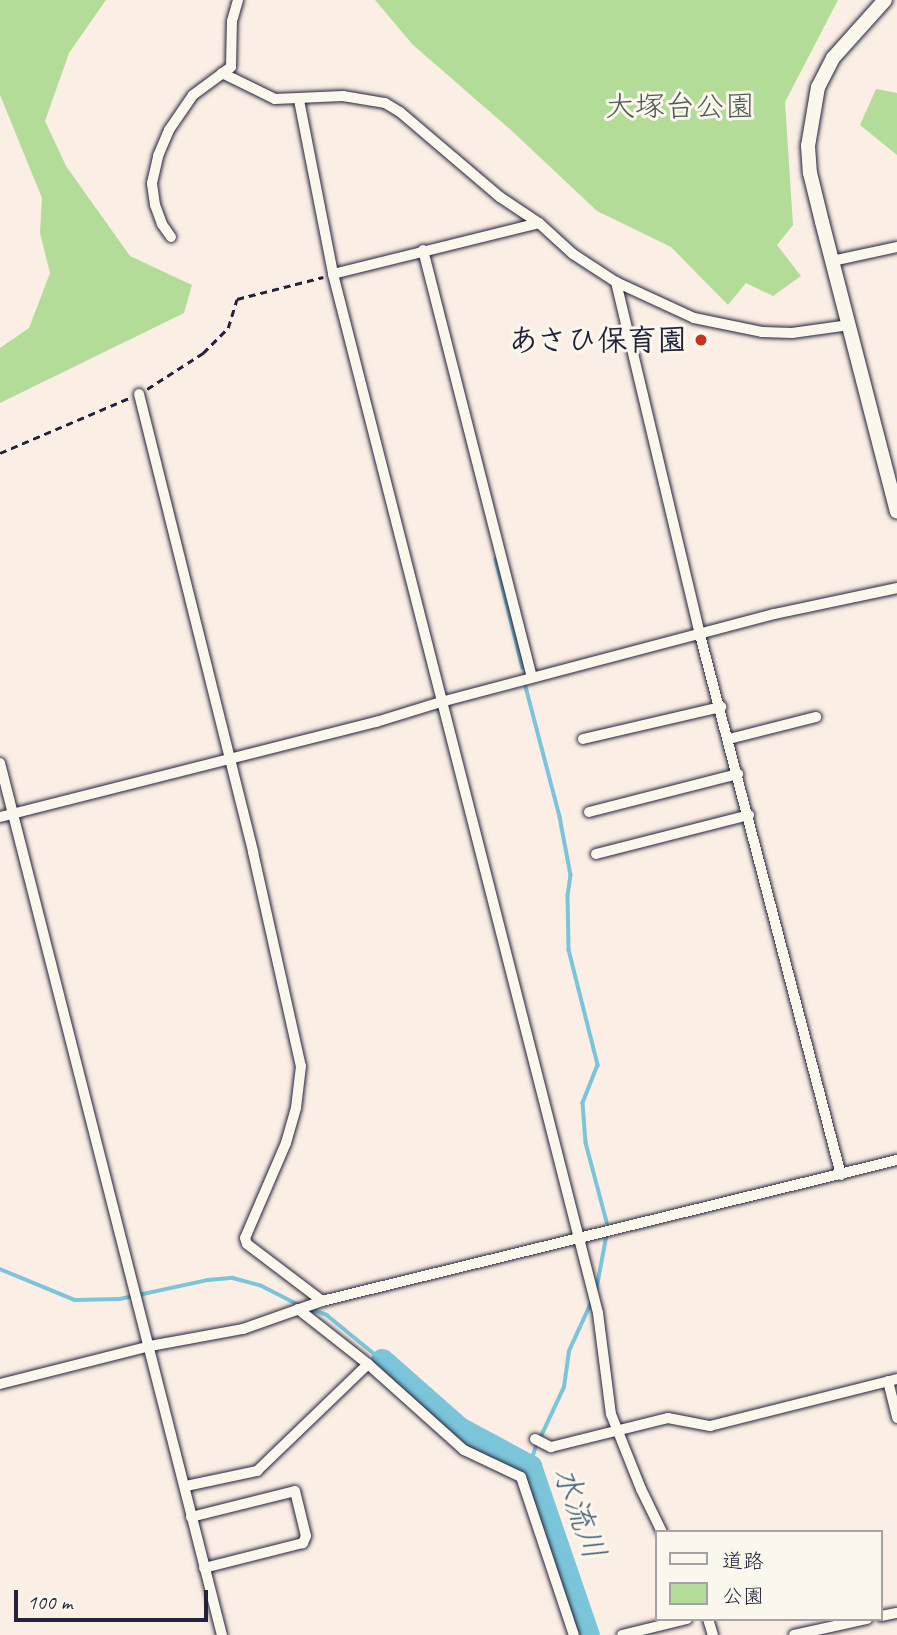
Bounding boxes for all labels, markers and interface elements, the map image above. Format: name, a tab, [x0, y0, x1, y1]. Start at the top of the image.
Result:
park label: 大塚台公園	[605, 88, 755, 124]
place label: あさひ保育園	[507, 322, 687, 358]
marker: あさひ保育園	[693, 332, 709, 348]
water label: 水流川	[545, 1461, 613, 1565]
legend	[656, 1530, 883, 1621]
text: 道路	[722, 1548, 764, 1574]
scale bar	[18, 1576, 212, 1620]
text: 公園	[722, 1583, 764, 1609]
text: 100 m	[27, 1589, 72, 1615]

